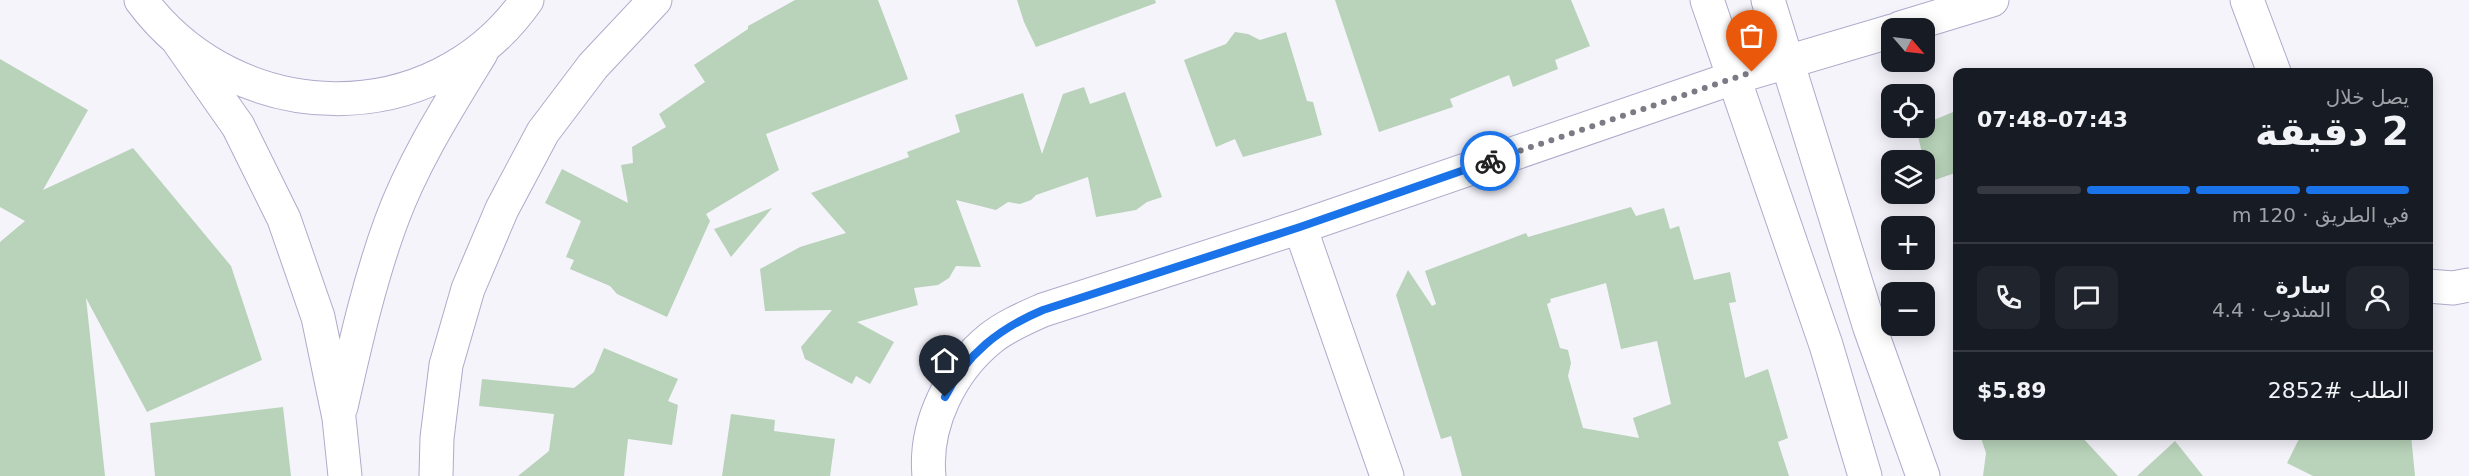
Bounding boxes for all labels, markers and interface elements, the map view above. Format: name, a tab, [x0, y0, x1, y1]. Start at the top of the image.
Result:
pin	[1726, 10, 1777, 72]
north arrow	[1881, 18, 1935, 72]
map controls	[1881, 18, 1935, 336]
icon: bag	[1735, 19, 1768, 52]
button: locate	[1881, 84, 1935, 138]
text: يصل خلال	[2326, 85, 2409, 109]
text: 07:43–07:48	[1977, 107, 2128, 132]
text: 2 دقيقة	[2255, 109, 2409, 154]
courier	[1460, 131, 1520, 191]
icon: bike	[1474, 145, 1507, 178]
button: layers	[1881, 150, 1935, 204]
text: في الطريق · 120 m	[2232, 203, 2409, 227]
button: +	[1881, 216, 1935, 270]
button: phone	[1977, 266, 2040, 329]
button: chat	[2055, 266, 2118, 329]
button: person	[2346, 266, 2409, 329]
text: سارة	[2275, 273, 2331, 298]
button: −	[1881, 282, 1935, 336]
text: المندوب · 4.4	[2212, 298, 2331, 322]
pin	[919, 335, 970, 397]
icon: home	[928, 344, 961, 377]
text: $5.89	[1977, 378, 2047, 403]
text: الطلب #2852	[2268, 378, 2409, 403]

